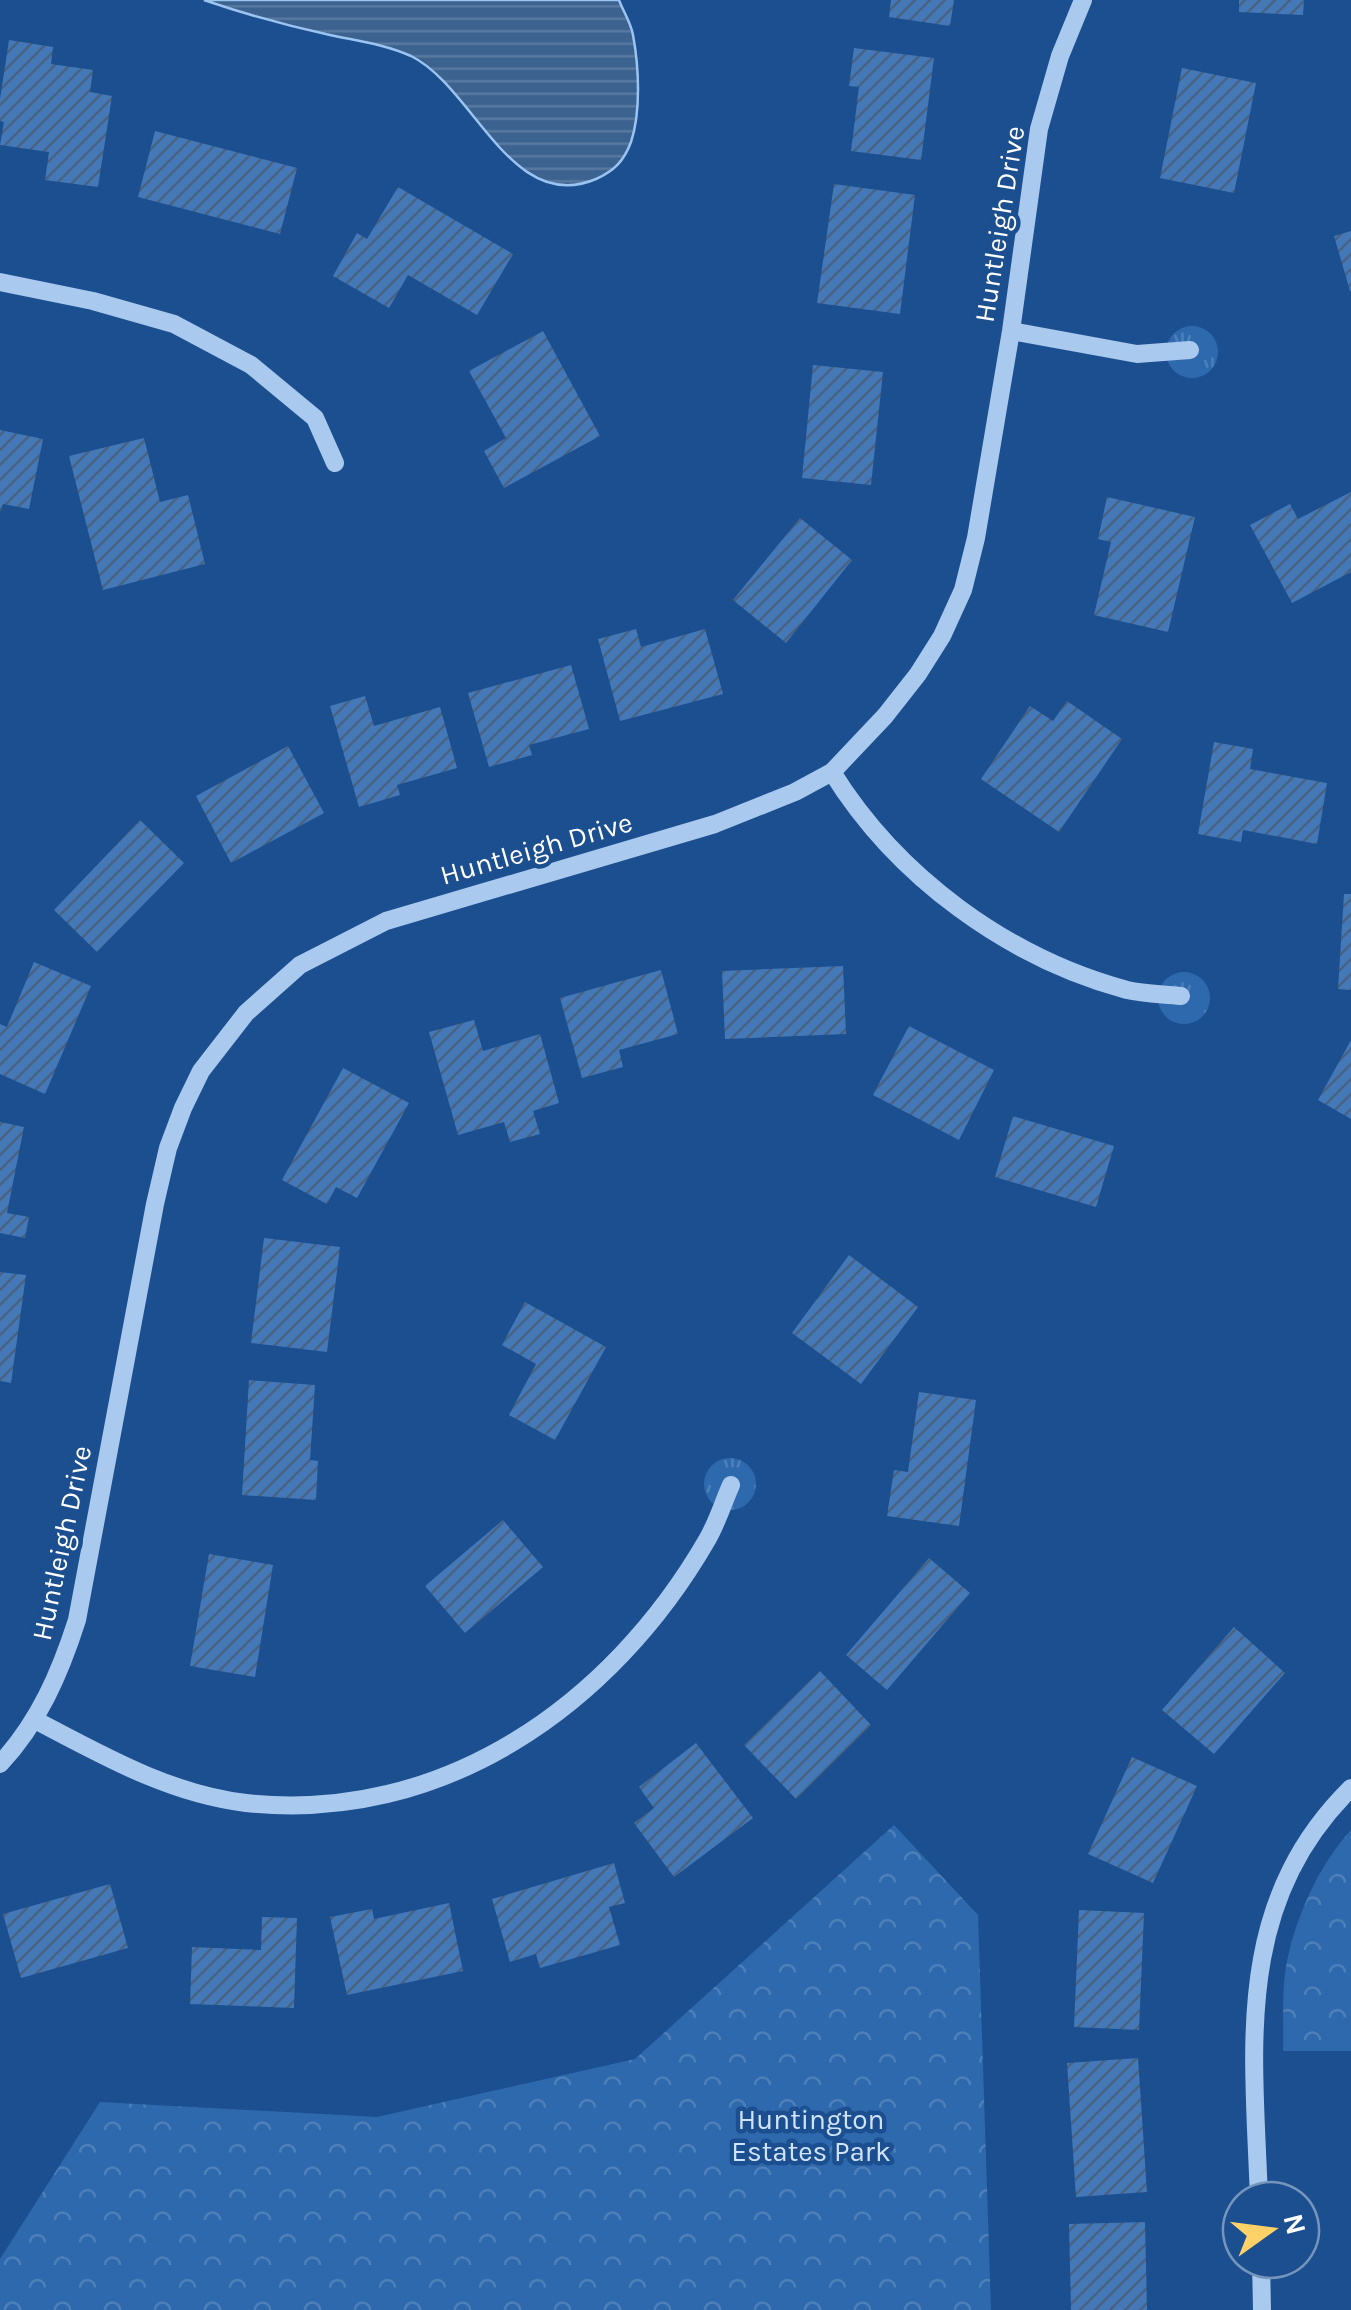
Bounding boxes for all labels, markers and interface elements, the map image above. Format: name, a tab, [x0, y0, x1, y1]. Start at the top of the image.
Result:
street label: Huntleigh Drive	[968, 124, 1031, 325]
street label: Huntleigh Drive	[436, 805, 636, 892]
street label: Huntleigh Drive	[25, 1443, 98, 1644]
park label: Huntington Estates Park	[731, 2103, 891, 2168]
north arrow	[1221, 2180, 1321, 2280]
text: N	[1276, 2210, 1313, 2238]

